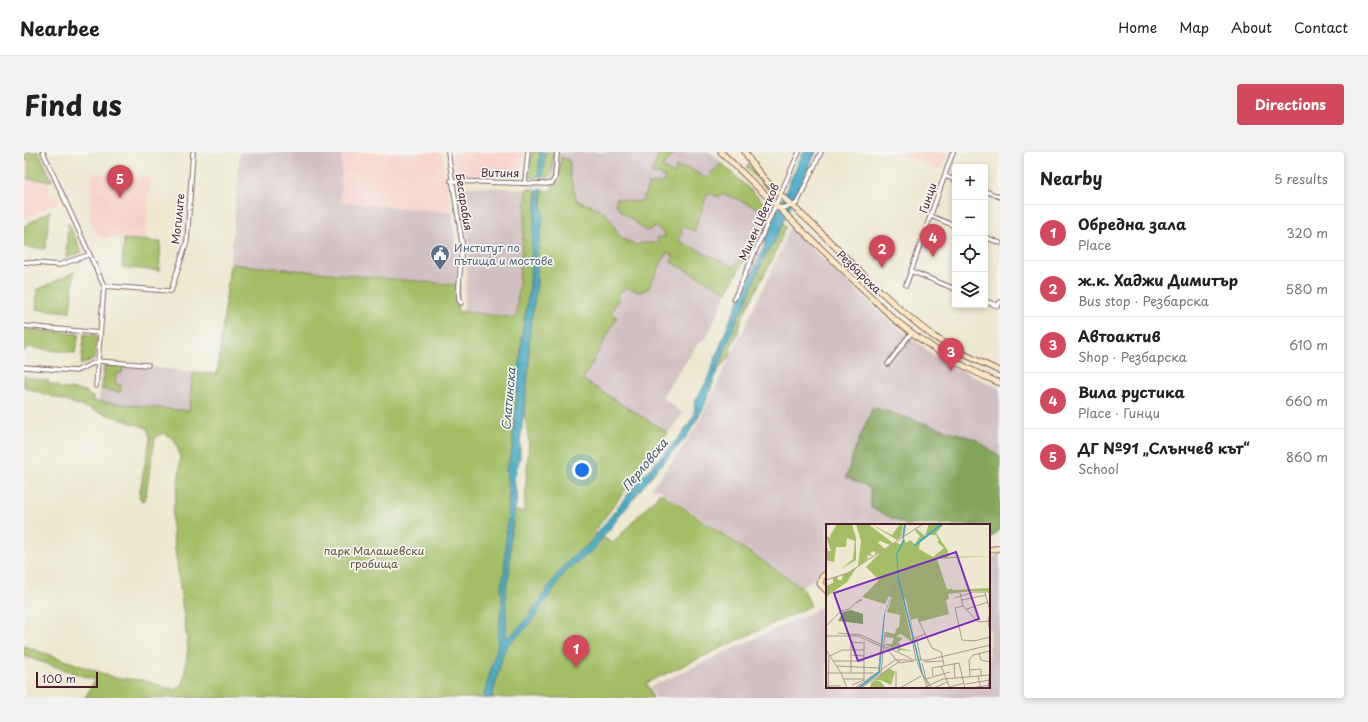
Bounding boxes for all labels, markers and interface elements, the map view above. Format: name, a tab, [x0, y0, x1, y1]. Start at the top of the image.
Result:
text: Nearbee	[20, 14, 100, 42]
text: Home	[1118, 17, 1157, 38]
text: Map	[1179, 17, 1209, 38]
text: About	[1231, 17, 1272, 38]
text: Contact	[1294, 17, 1348, 38]
text: Find us	[24, 83, 122, 126]
button: Directions	[1237, 84, 1344, 125]
street label: Витиня	[481, 164, 519, 181]
map controls	[952, 164, 988, 308]
button: +	[952, 164, 988, 200]
pin: 5	[107, 165, 133, 198]
text: Nearby	[1040, 165, 1102, 191]
text: 5 results	[1274, 169, 1328, 188]
street label: Бесарабия	[452, 172, 477, 232]
street label: Милен Цветков	[734, 180, 783, 263]
street label: Гинци	[914, 180, 941, 215]
street label: Могилите	[166, 193, 189, 245]
button: −	[952, 200, 988, 236]
text: Обредна зала	[1078, 212, 1186, 235]
text: 1	[1050, 223, 1056, 242]
text: 320 m	[1286, 223, 1328, 242]
pin: 4	[920, 224, 946, 257]
pin: 2	[869, 235, 895, 268]
text: Place	[1078, 235, 1111, 254]
button: locate	[952, 236, 988, 272]
place label: Институт по пътища и мостове	[454, 239, 553, 269]
public building icon: Институт по пътища и мостове	[429, 243, 451, 271]
street label: Резбарска	[833, 246, 886, 297]
text: ж.к. Хаджи Димитър	[1078, 268, 1238, 291]
button: layers	[952, 272, 988, 308]
text: 2	[1048, 279, 1058, 298]
text: 580 m	[1286, 279, 1328, 298]
text: Bus stop · Резбарска	[1078, 291, 1209, 310]
text: Автоактив	[1078, 324, 1161, 347]
text: 3	[1049, 335, 1057, 354]
text: 610 m	[1289, 335, 1328, 354]
pin: 3	[938, 338, 964, 371]
text: Shop · Резбарска	[1078, 347, 1187, 366]
water label: Слатинска	[496, 366, 520, 431]
text: Вила рустика	[1078, 380, 1185, 403]
text: 4	[1049, 391, 1057, 410]
text: 660 m	[1285, 391, 1328, 410]
text: Place · Гинци	[1078, 403, 1160, 422]
water label: Перловска	[617, 434, 672, 494]
text: ДГ №91 „Слънчев кът“	[1078, 436, 1250, 459]
text: 5	[1049, 447, 1057, 466]
text: 860 m	[1286, 447, 1328, 466]
text: School	[1078, 459, 1119, 478]
your location	[572, 460, 592, 480]
inset map	[826, 524, 990, 688]
park label: парк Малашевски гробища	[324, 542, 424, 572]
pin: 1	[563, 635, 589, 668]
scale bar	[36, 670, 98, 689]
text: 100 m	[42, 670, 76, 687]

